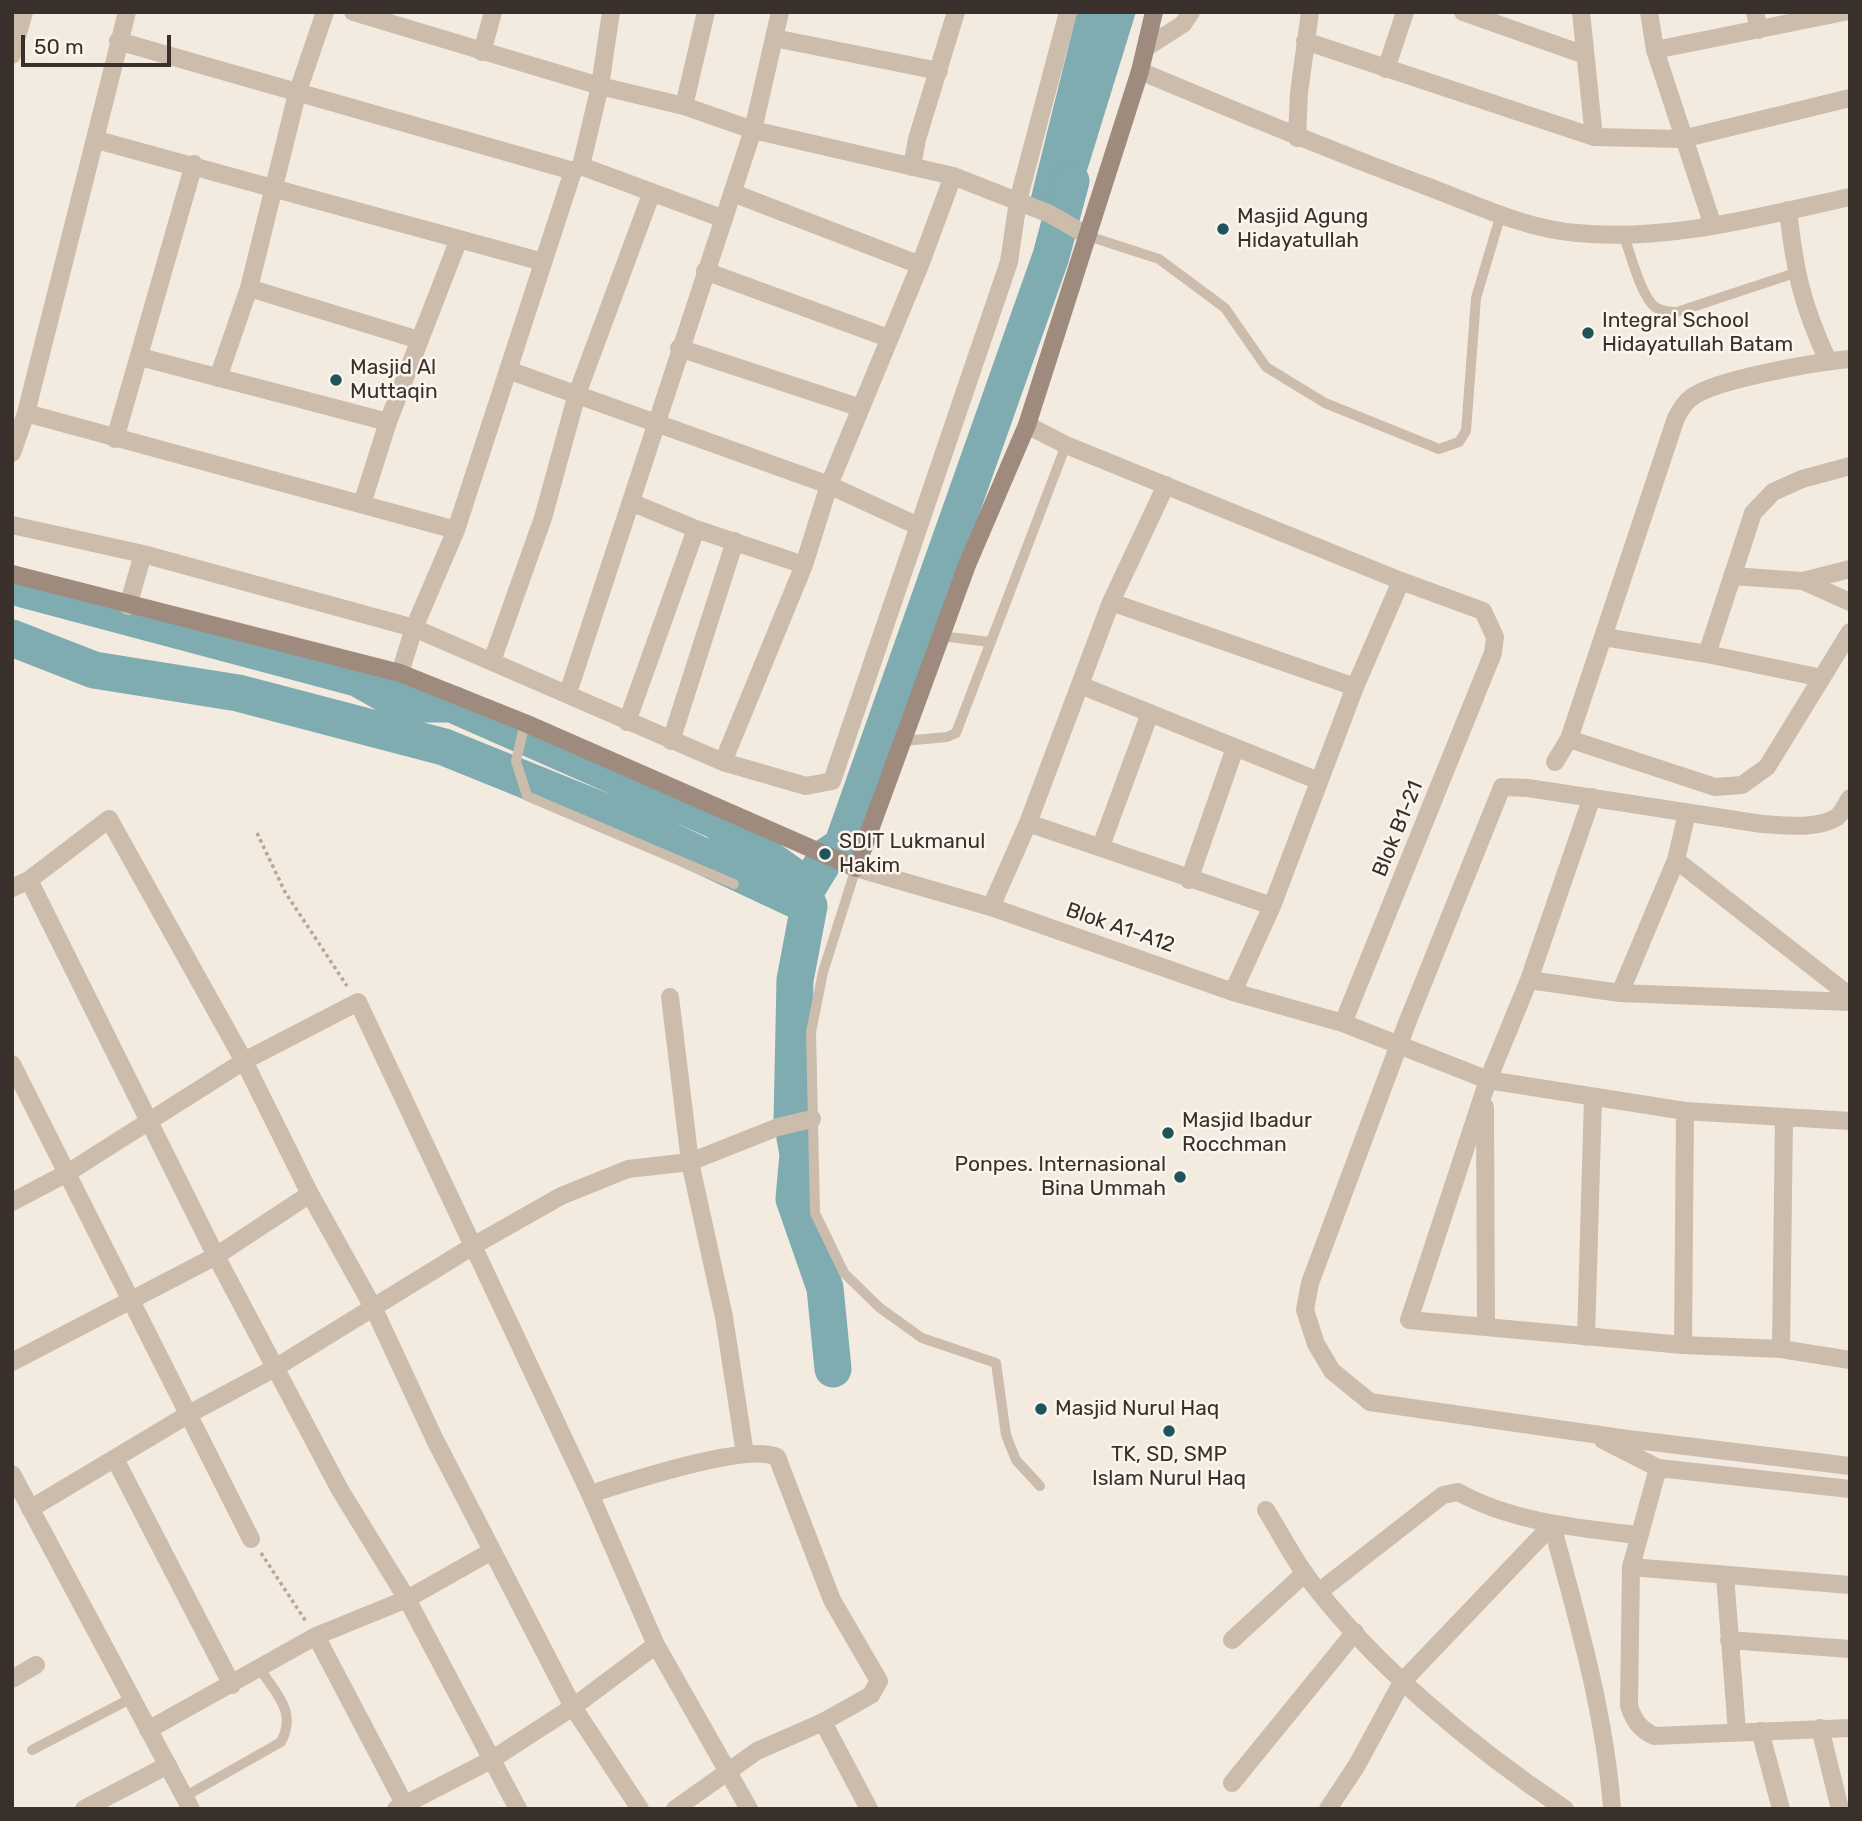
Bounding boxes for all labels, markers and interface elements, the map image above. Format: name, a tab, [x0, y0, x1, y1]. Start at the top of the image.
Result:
scale bar	[24, 21, 175, 65]
text: 50 m	[34, 34, 84, 59]
place label: Masjid Agung Hidayatullah	[1237, 204, 1368, 254]
marker: Masjid Agung Hidayatullah	[1215, 221, 1231, 237]
place label: Integral School Hidayatullah Batam	[1602, 308, 1793, 358]
marker: Integral School Hidayatullah Batam	[1580, 325, 1596, 341]
place label: Masjid Al Muttaqin	[350, 355, 438, 405]
marker: Masjid Al Muttaqin	[328, 372, 344, 388]
street label: Blok B1-21	[1367, 778, 1429, 880]
place label: SDIT Lukmanul Hakim	[839, 829, 985, 879]
marker: SDIT Lukmanul Hakim	[817, 846, 833, 862]
street label: Blok A1-A12	[1062, 898, 1178, 958]
place label: Masjid Ibadur Rocchman	[1182, 1108, 1312, 1158]
marker: Masjid Ibadur Rocchman	[1160, 1125, 1176, 1141]
place label: Ponpes. Internasional Bina Ummah	[955, 1152, 1166, 1202]
marker: Ponpes. Internasional Bina Ummah	[1172, 1169, 1188, 1185]
place label: Masjid Nurul Haq	[1055, 1396, 1219, 1422]
marker: Masjid Nurul Haq	[1033, 1401, 1049, 1417]
marker: TK, SD, SMP Islam Nurul Haq	[1161, 1423, 1177, 1439]
place label: TK, SD, SMP Islam Nurul Haq	[1092, 1442, 1246, 1492]

